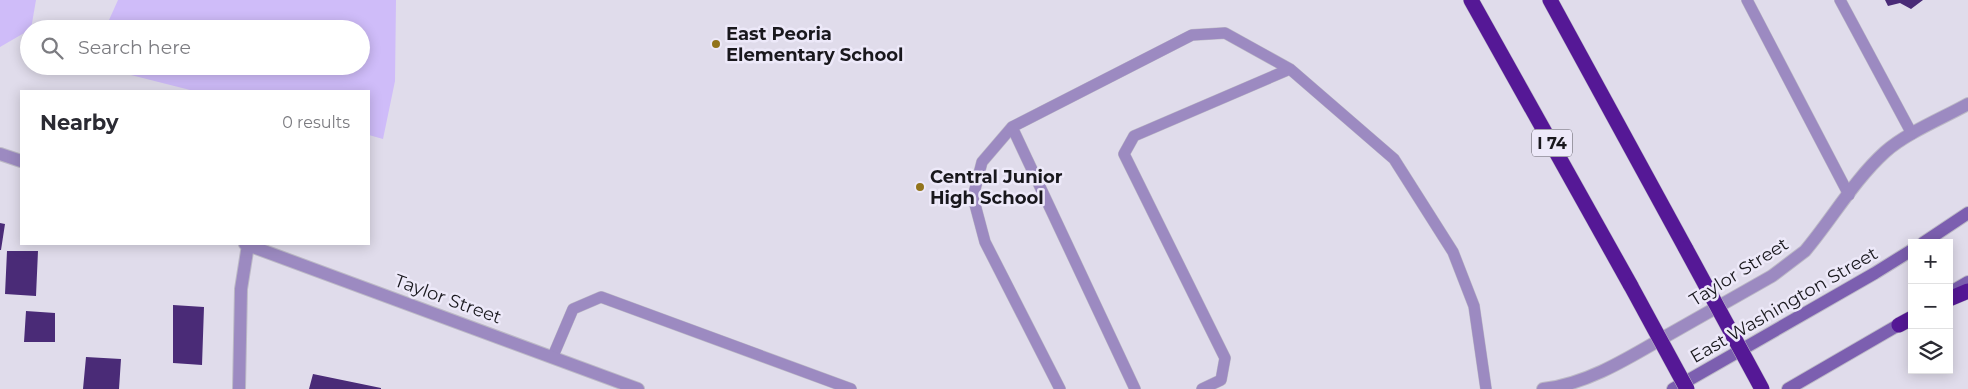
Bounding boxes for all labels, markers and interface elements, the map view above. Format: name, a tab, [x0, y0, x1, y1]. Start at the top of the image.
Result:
search box	[20, 20, 370, 75]
place label: East Peoria Elementary School	[726, 23, 903, 66]
icon: search	[38, 34, 66, 62]
text: Search here	[78, 36, 191, 59]
marker: East Peoria Elementary School	[710, 38, 722, 50]
text: Nearby	[40, 110, 119, 135]
text: 0 results	[282, 113, 350, 132]
road number: I 74	[1532, 130, 1572, 156]
place label: Central Junior High School	[930, 166, 1063, 209]
marker: Central Junior High School	[914, 181, 926, 193]
street label: Taylor Street	[1686, 233, 1792, 311]
map controls	[1908, 239, 1953, 374]
button: +	[1908, 239, 1953, 284]
street label: East Washington Street	[1686, 242, 1882, 368]
street label: Taylor Street	[391, 269, 505, 329]
button: −	[1908, 284, 1953, 329]
button: layers	[1908, 329, 1953, 374]

